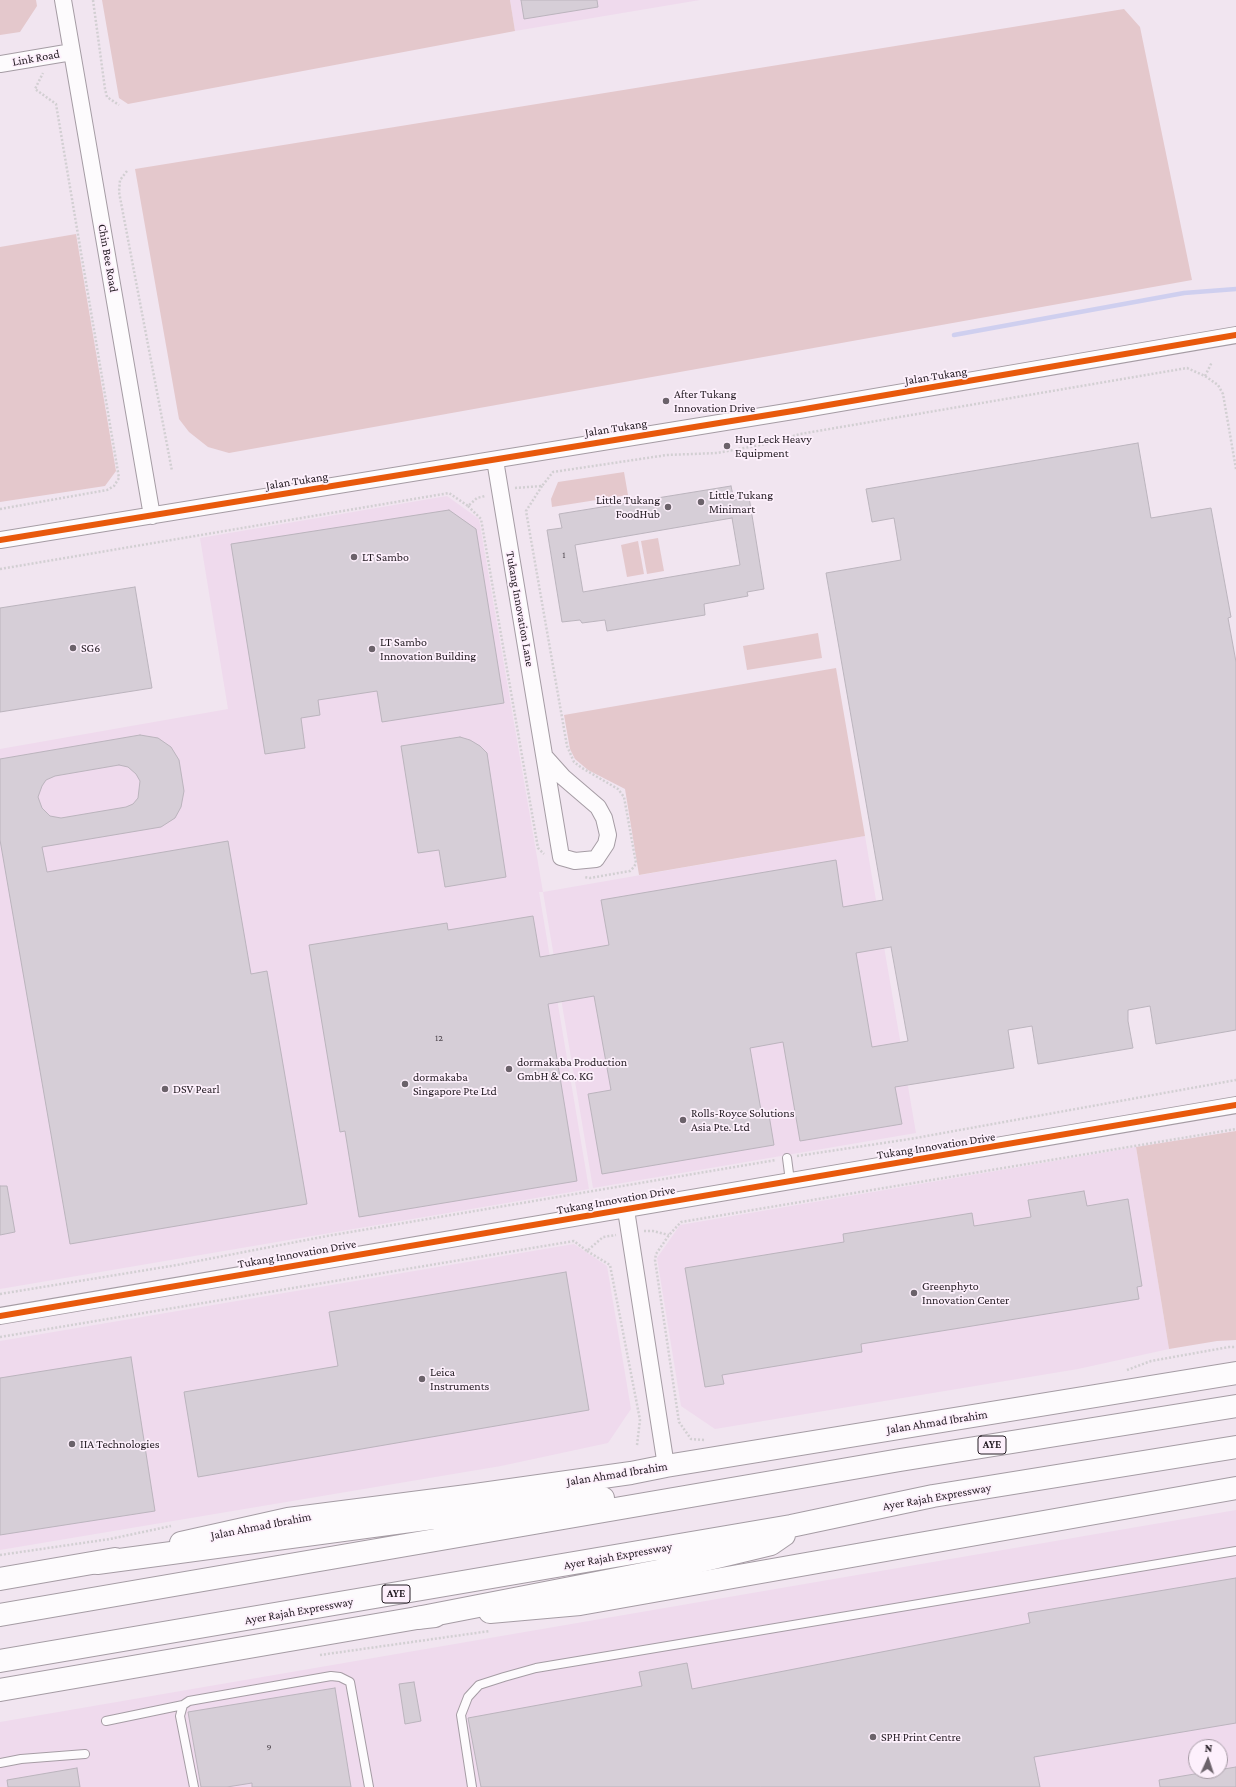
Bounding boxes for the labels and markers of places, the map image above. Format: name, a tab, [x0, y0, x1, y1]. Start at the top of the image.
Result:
place label: After Tukang Innovation Drive	[674, 387, 755, 415]
marker: After Tukang Innovation Drive	[661, 396, 671, 406]
place label: Hup Leck Heavy Equipment	[735, 432, 812, 460]
marker: Hup Leck Heavy Equipment	[722, 441, 732, 451]
place label: Little Tukang Minimart	[709, 488, 773, 516]
place label: Little Tukang FoodHub	[596, 493, 660, 521]
marker: Little Tukang Minimart	[696, 497, 706, 507]
marker: Little Tukang FoodHub	[663, 502, 673, 512]
place label: LT Sambo	[362, 550, 409, 564]
marker: LT Sambo	[349, 552, 359, 562]
place label: LT Sambo Innovation Building	[380, 635, 476, 663]
place label: SG6	[81, 641, 100, 655]
marker: SG6	[68, 643, 78, 653]
marker: LT Sambo Innovation Building	[367, 644, 377, 654]
place label: dormakaba Production GmbH & Co. KG	[517, 1055, 627, 1083]
marker: dormakaba Production GmbH & Co. KG	[504, 1064, 514, 1074]
place label: dormakaba Singapore Pte Ltd	[413, 1070, 497, 1098]
marker: dormakaba Singapore Pte Ltd	[400, 1079, 410, 1089]
place label: DSV Pearl	[173, 1082, 220, 1096]
marker: DSV Pearl	[160, 1084, 170, 1094]
place label: Rolls-Royce Solutions Asia Pte. Ltd	[691, 1106, 794, 1134]
marker: Rolls-Royce Solutions Asia Pte. Ltd	[678, 1115, 688, 1125]
place label: Greenphyto Innovation Center	[922, 1279, 1009, 1307]
marker: Greenphyto Innovation Center	[909, 1288, 919, 1298]
place label: Leica Instruments	[430, 1365, 489, 1393]
marker: Leica Instruments	[417, 1374, 427, 1384]
place label: IIA Technologies	[80, 1437, 159, 1451]
marker: IIA Technologies	[67, 1439, 77, 1449]
place label: SPH Print Centre	[881, 1730, 961, 1744]
marker: SPH Print Centre	[868, 1732, 878, 1742]

